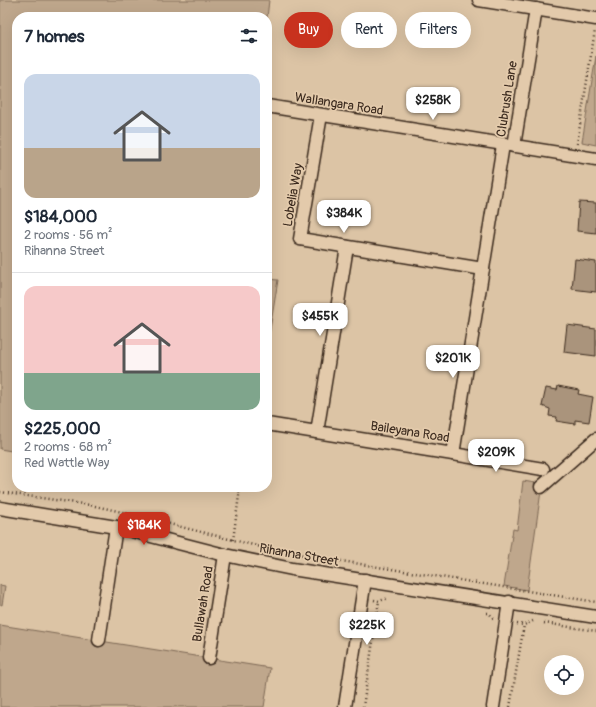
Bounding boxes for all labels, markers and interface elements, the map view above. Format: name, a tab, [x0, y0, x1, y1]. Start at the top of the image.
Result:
chip: Buy	[284, 12, 333, 48]
chip: Rent	[341, 12, 397, 48]
chip: Filters	[405, 12, 471, 48]
icon: filters	[238, 25, 260, 47]
text: 7 homes	[24, 26, 84, 47]
street label: Clubrush Lane	[493, 59, 521, 138]
pin: $258K	[405, 87, 461, 121]
street label: Wallangara Road	[294, 89, 384, 119]
text: $258K	[415, 92, 451, 108]
icon: home	[106, 100, 178, 172]
street label: Lobelia Way	[280, 162, 307, 228]
pin: $384K	[316, 200, 372, 234]
text: $384K	[326, 205, 362, 221]
text: $184,000	[24, 206, 97, 227]
text: 2 rooms · 56 m²	[24, 227, 112, 243]
text: Rihanna Street	[24, 243, 104, 259]
pin: $455K	[292, 303, 348, 337]
text: $455K	[302, 308, 338, 324]
icon: home	[106, 312, 178, 384]
pin: $201K	[425, 345, 481, 379]
text: $201K	[435, 350, 471, 366]
text: $225,000	[24, 418, 101, 439]
street label: Baileyana Road	[369, 418, 451, 446]
text: 2 rooms · 68 m²	[24, 439, 112, 455]
pin: $209K	[468, 439, 524, 473]
text: $209K	[477, 444, 515, 460]
text: Red Wattle Way	[24, 455, 109, 471]
pin: $184K	[116, 512, 172, 546]
text: $184K	[127, 517, 161, 533]
street label: Rihanna Street	[258, 540, 341, 570]
street label: Bullawah Road	[189, 565, 217, 643]
pin: $225K	[339, 612, 395, 646]
text: $225K	[349, 617, 385, 633]
map controls	[544, 655, 584, 695]
button: locate	[544, 655, 584, 695]

